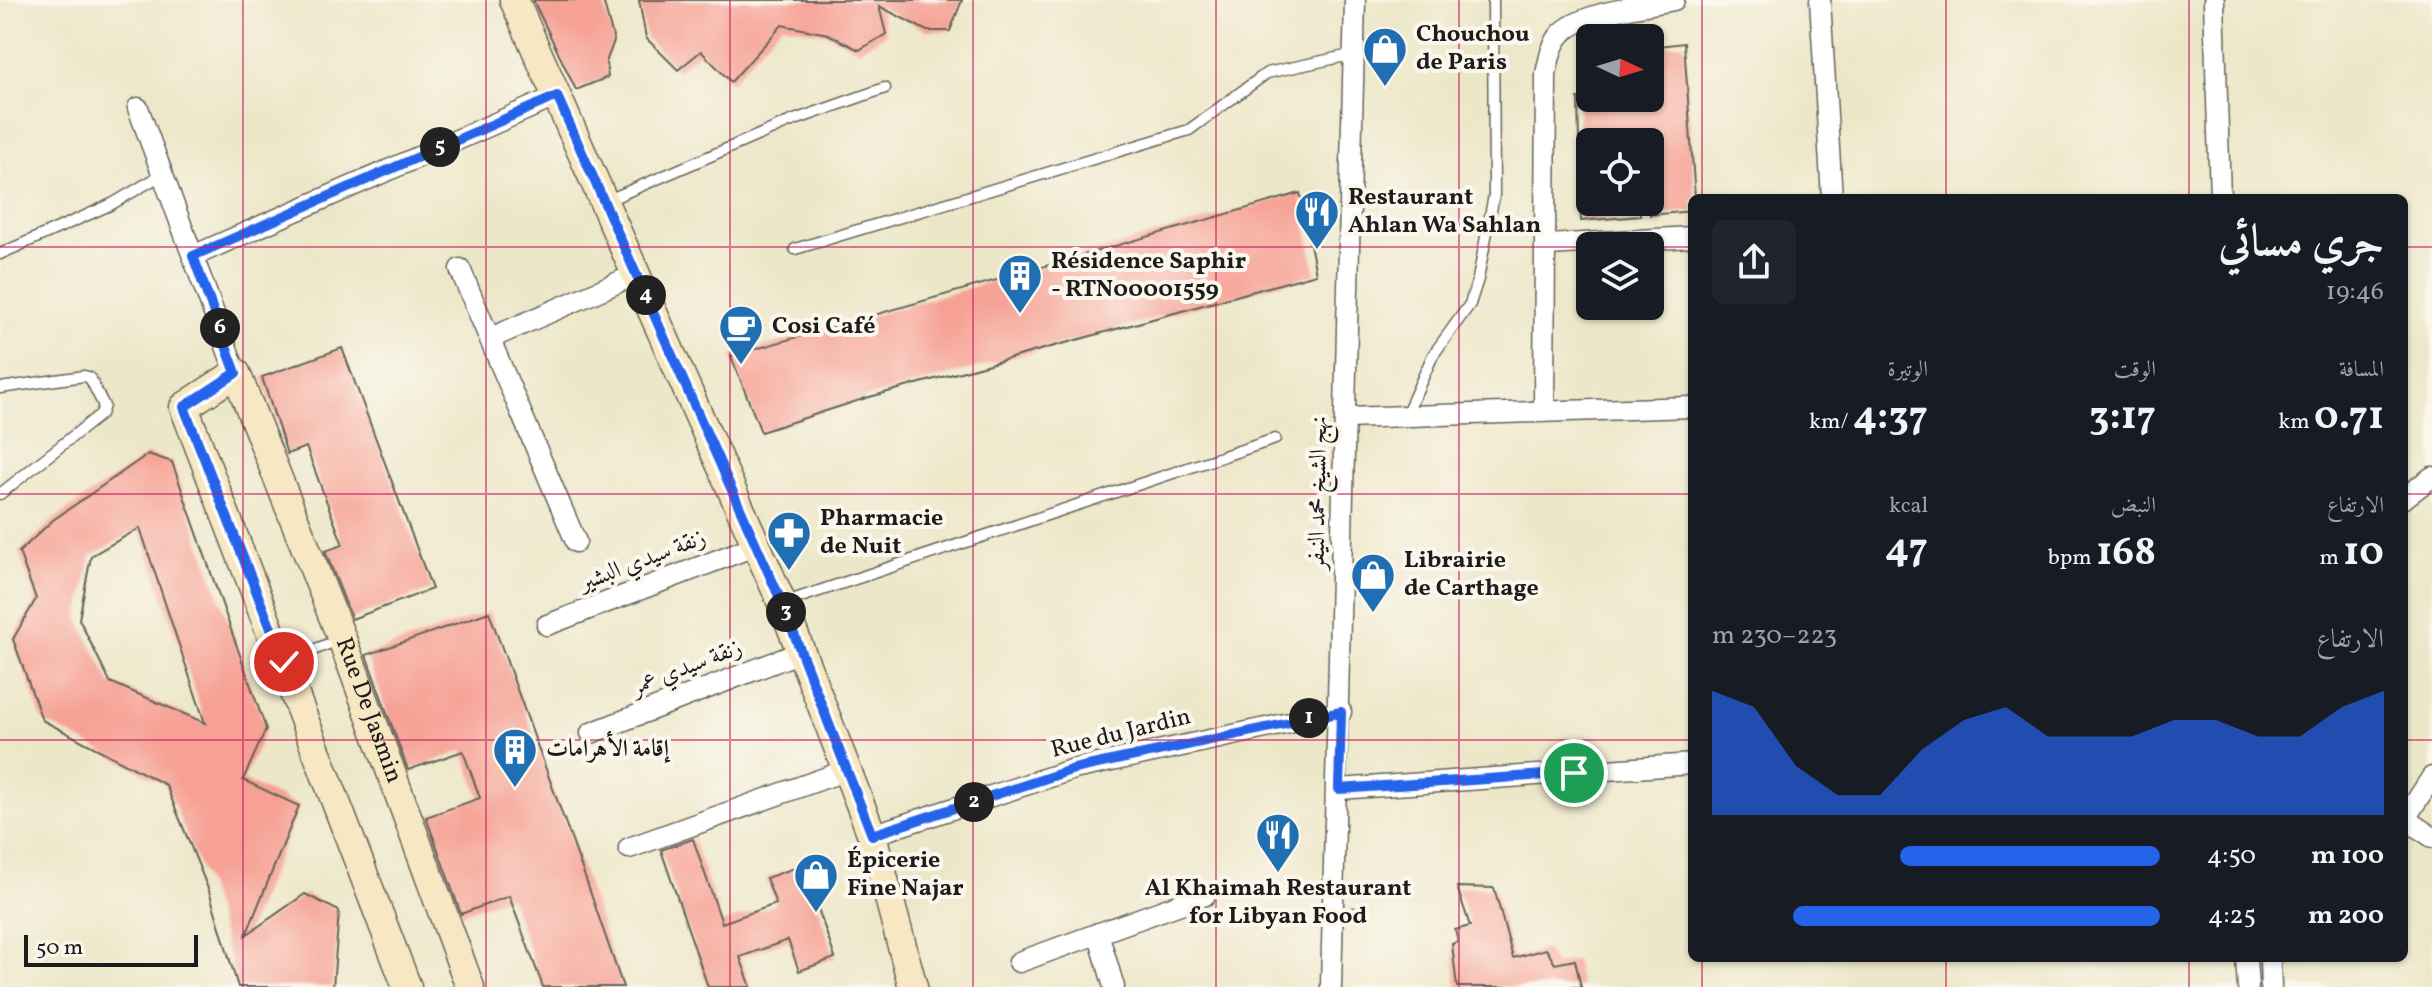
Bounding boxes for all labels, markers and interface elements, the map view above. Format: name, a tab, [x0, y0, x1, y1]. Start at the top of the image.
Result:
place label: Chouchou de Paris	[1416, 18, 1530, 80]
north arrow	[1576, 24, 1664, 112]
map controls	[1576, 24, 1664, 320]
shop icon: Chouchou de Paris	[1361, 25, 1409, 88]
pin: 5	[420, 127, 460, 167]
button: locate	[1576, 128, 1664, 216]
text: 5	[435, 131, 445, 162]
place label: Restaurant Ahlan Wa Sahlan	[1348, 181, 1541, 243]
restaurant icon: Restaurant Ahlan Wa Sahlan	[1293, 188, 1341, 251]
text: جري مسائي	[2218, 213, 2384, 274]
button: share	[1712, 220, 1796, 304]
button: layers	[1576, 232, 1664, 320]
place label: Résidence Saphir - RTN00001559	[1051, 245, 1246, 307]
building icon: Résidence Saphir - RTN00001559	[996, 252, 1044, 315]
text: 19:46	[2326, 274, 2384, 310]
pin: 4	[626, 275, 666, 315]
text: 4	[639, 279, 653, 310]
cafe icon: Cosi Café	[717, 303, 765, 366]
pin: 6	[200, 308, 240, 348]
place label: Cosi Café	[772, 310, 876, 344]
text: 6	[214, 312, 226, 343]
text: الوتيرة	[1887, 355, 1928, 386]
text: الوقت	[2114, 355, 2156, 386]
text: المسافة	[2339, 355, 2384, 386]
text: 4:37	[1853, 390, 1928, 446]
text: 3:17	[2089, 390, 2156, 446]
text: 0.71	[2314, 390, 2384, 446]
text: /km	[1809, 407, 1853, 438]
text: km	[2278, 407, 2314, 438]
street label: نهج الشيخ محمد النيفر	[1301, 416, 1339, 573]
text: kcal	[1889, 491, 1928, 522]
text: النبض	[2111, 491, 2156, 522]
text: الارتفاع	[2327, 491, 2384, 522]
place label: Pharmacie de Nuit	[820, 502, 943, 564]
pharmacy icon: Pharmacie de Nuit	[765, 509, 813, 572]
street label: زنقة سيدي البشير	[572, 521, 711, 602]
text: 47	[1885, 522, 1928, 578]
text: 168	[2096, 526, 2156, 582]
text: 10	[2343, 526, 2384, 582]
text: bpm	[2048, 543, 2096, 574]
text: m	[2319, 543, 2343, 574]
place label: Librairie de Carthage	[1404, 544, 1539, 606]
shop icon: Librairie de Carthage	[1349, 551, 1397, 614]
pin: 3	[766, 592, 806, 632]
text: 3	[780, 596, 792, 627]
text: 223–230 m	[1712, 618, 1837, 654]
text: الارتفاع	[2317, 622, 2384, 658]
pin	[250, 628, 318, 696]
street label: زنقة سيدي عمر	[624, 631, 747, 706]
street label: Rue De Jasmin	[326, 633, 411, 788]
icon: check	[262, 640, 306, 684]
pin: 1	[1289, 698, 1329, 738]
street label: Rue du Jardin	[1048, 700, 1194, 768]
text: 1	[1305, 702, 1313, 733]
building icon: إقامة الأهرامات	[491, 726, 539, 789]
place label: إقامة الأهرامات	[546, 730, 671, 767]
pin	[1540, 739, 1608, 807]
icon: arrive	[1552, 751, 1596, 795]
pin: 2	[954, 782, 994, 822]
text: 2	[968, 786, 980, 817]
restaurant icon: Al Khaimah Restaurant for Libyan Food	[1254, 811, 1302, 874]
text: 4:50	[2207, 838, 2256, 874]
text: 100 m	[2311, 838, 2384, 874]
place label: Épicerie Fine Najar	[847, 844, 964, 906]
shop icon: Épicerie Fine Najar	[792, 851, 840, 914]
place label: Al Khaimah Restaurant for Libyan Food	[1145, 872, 1411, 934]
text: 4:25	[2208, 898, 2256, 934]
text: 200 m	[2308, 898, 2384, 934]
scale bar	[24, 931, 198, 967]
text: 50 m	[36, 933, 83, 964]

